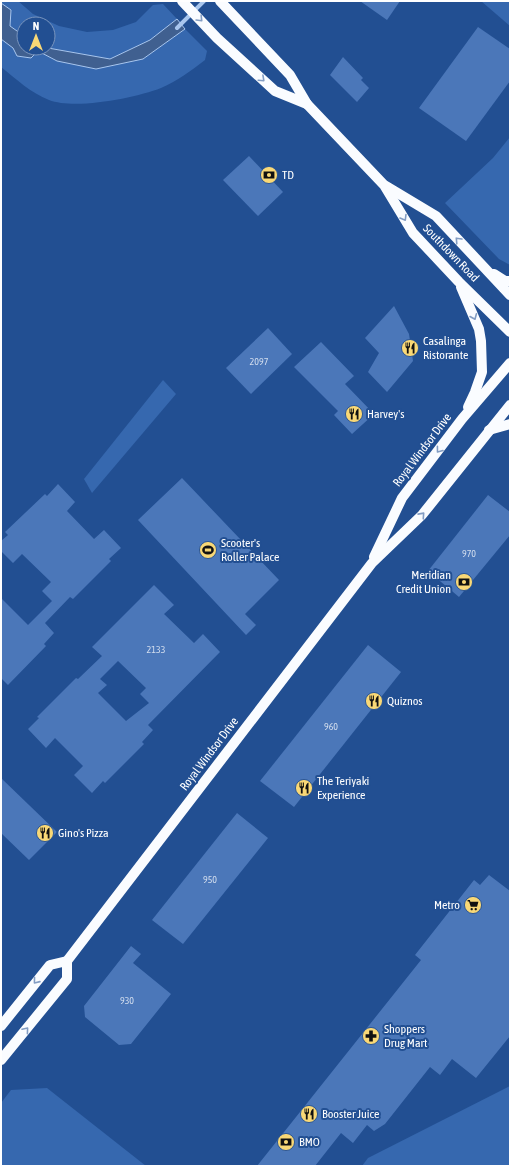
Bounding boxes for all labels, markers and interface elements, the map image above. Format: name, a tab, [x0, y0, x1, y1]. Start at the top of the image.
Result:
one-way arrow	[195, 14, 203, 22]
north arrow	[16, 16, 56, 56]
text: N	[33, 20, 39, 32]
one-way arrow	[257, 74, 264, 81]
bank icon: TD	[259, 165, 279, 185]
place label: TD	[282, 168, 294, 182]
one-way arrow	[399, 214, 406, 221]
street label: Southdown Road	[420, 221, 482, 285]
one-way arrow	[455, 237, 463, 245]
one-way arrow	[470, 314, 478, 321]
place label: Casalinga Ristorante	[423, 334, 468, 362]
restaurant icon: Casalinga Ristorante	[400, 338, 420, 358]
house number: 2097	[250, 356, 269, 367]
restaurant icon: Harvey's	[344, 404, 364, 424]
place label: Harvey's	[367, 407, 404, 421]
street label: Royal Windsor Drive	[390, 411, 454, 489]
one-way arrow	[436, 445, 443, 452]
one-way arrow	[417, 512, 425, 520]
place label: Scooter's Roller Palace	[221, 536, 279, 564]
sports icon: Scooter's Roller Palace	[198, 540, 218, 560]
house number: 970	[462, 548, 476, 559]
place label: Meridian Credit Union	[396, 568, 451, 596]
bank icon: Meridian Credit Union	[454, 572, 474, 592]
house number: 2133	[147, 644, 166, 655]
restaurant icon: Quiznos	[364, 691, 384, 711]
place label: Quiznos	[387, 694, 423, 708]
street label: Royal Windsor Drive	[177, 715, 241, 793]
house number: 960	[324, 721, 338, 732]
place label: The Teriyaki Experience	[317, 774, 369, 802]
restaurant icon: The Teriyaki Experience	[294, 778, 314, 798]
restaurant icon: Gino's Pizza	[35, 823, 55, 843]
place label: Gino's Pizza	[58, 826, 109, 840]
house number: 950	[203, 874, 217, 885]
supermarket icon: Metro	[463, 895, 483, 915]
place label: Metro	[434, 898, 460, 912]
one-way arrow	[34, 977, 41, 984]
house number: 930	[120, 995, 134, 1006]
place label: Shoppers Drug Mart	[384, 1022, 428, 1050]
pharmacy icon: Shoppers Drug Mart	[361, 1026, 381, 1046]
one-way arrow	[21, 1027, 28, 1035]
restaurant icon: Booster Juice	[299, 1104, 319, 1124]
place label: Booster Juice	[322, 1107, 379, 1121]
bank icon: BMO	[276, 1132, 296, 1152]
place label: BMO	[299, 1135, 320, 1149]

